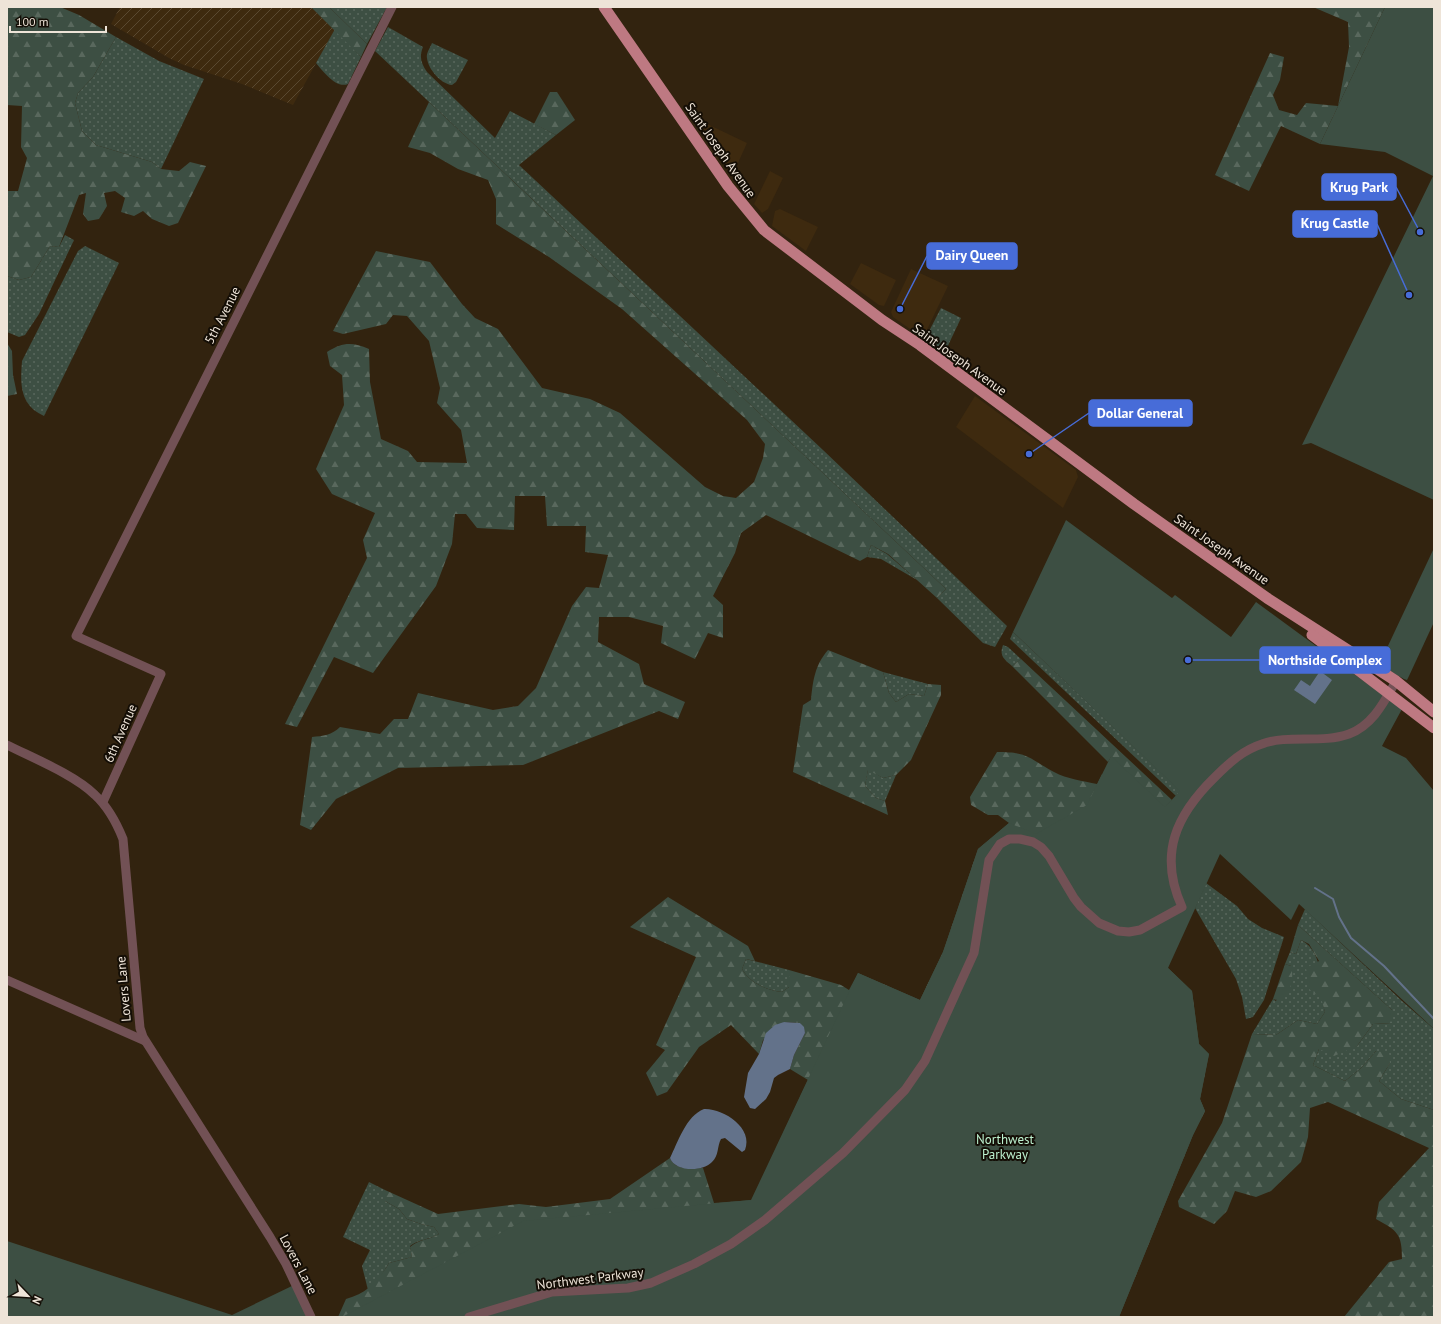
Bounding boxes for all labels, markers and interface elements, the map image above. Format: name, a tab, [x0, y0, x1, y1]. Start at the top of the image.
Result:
scale bar	[10, 8, 106, 34]
text: 100 m	[16, 14, 49, 29]
street label: Saint Joseph Avenue	[681, 99, 760, 201]
callout: Krug Park	[1322, 174, 1396, 200]
text: Krug Park	[1330, 178, 1388, 196]
callout: Krug Castle	[1293, 211, 1377, 237]
text: Krug Castle	[1301, 214, 1369, 232]
callout: Dairy Queen	[927, 243, 1017, 269]
text: Dairy Queen	[936, 246, 1008, 264]
street label: 5th Avenue	[201, 284, 244, 347]
street label: Saint Joseph Avenue	[909, 319, 1010, 399]
callout: Dollar General	[1089, 400, 1192, 426]
text: Dollar General	[1097, 404, 1184, 422]
street label: Saint Joseph Avenue	[1171, 510, 1273, 589]
callout: Northside Complex	[1260, 647, 1390, 673]
text: Northside Complex	[1268, 651, 1383, 669]
street label: 6th Avenue	[100, 701, 141, 765]
street label: Lovers Lane	[112, 956, 135, 1022]
park label: Northwest Parkway	[976, 1131, 1035, 1163]
street label: Lovers Lane	[276, 1231, 321, 1297]
street label: Northwest Parkway	[536, 1264, 644, 1293]
north arrow	[8, 1276, 48, 1316]
text: N	[29, 1294, 45, 1306]

